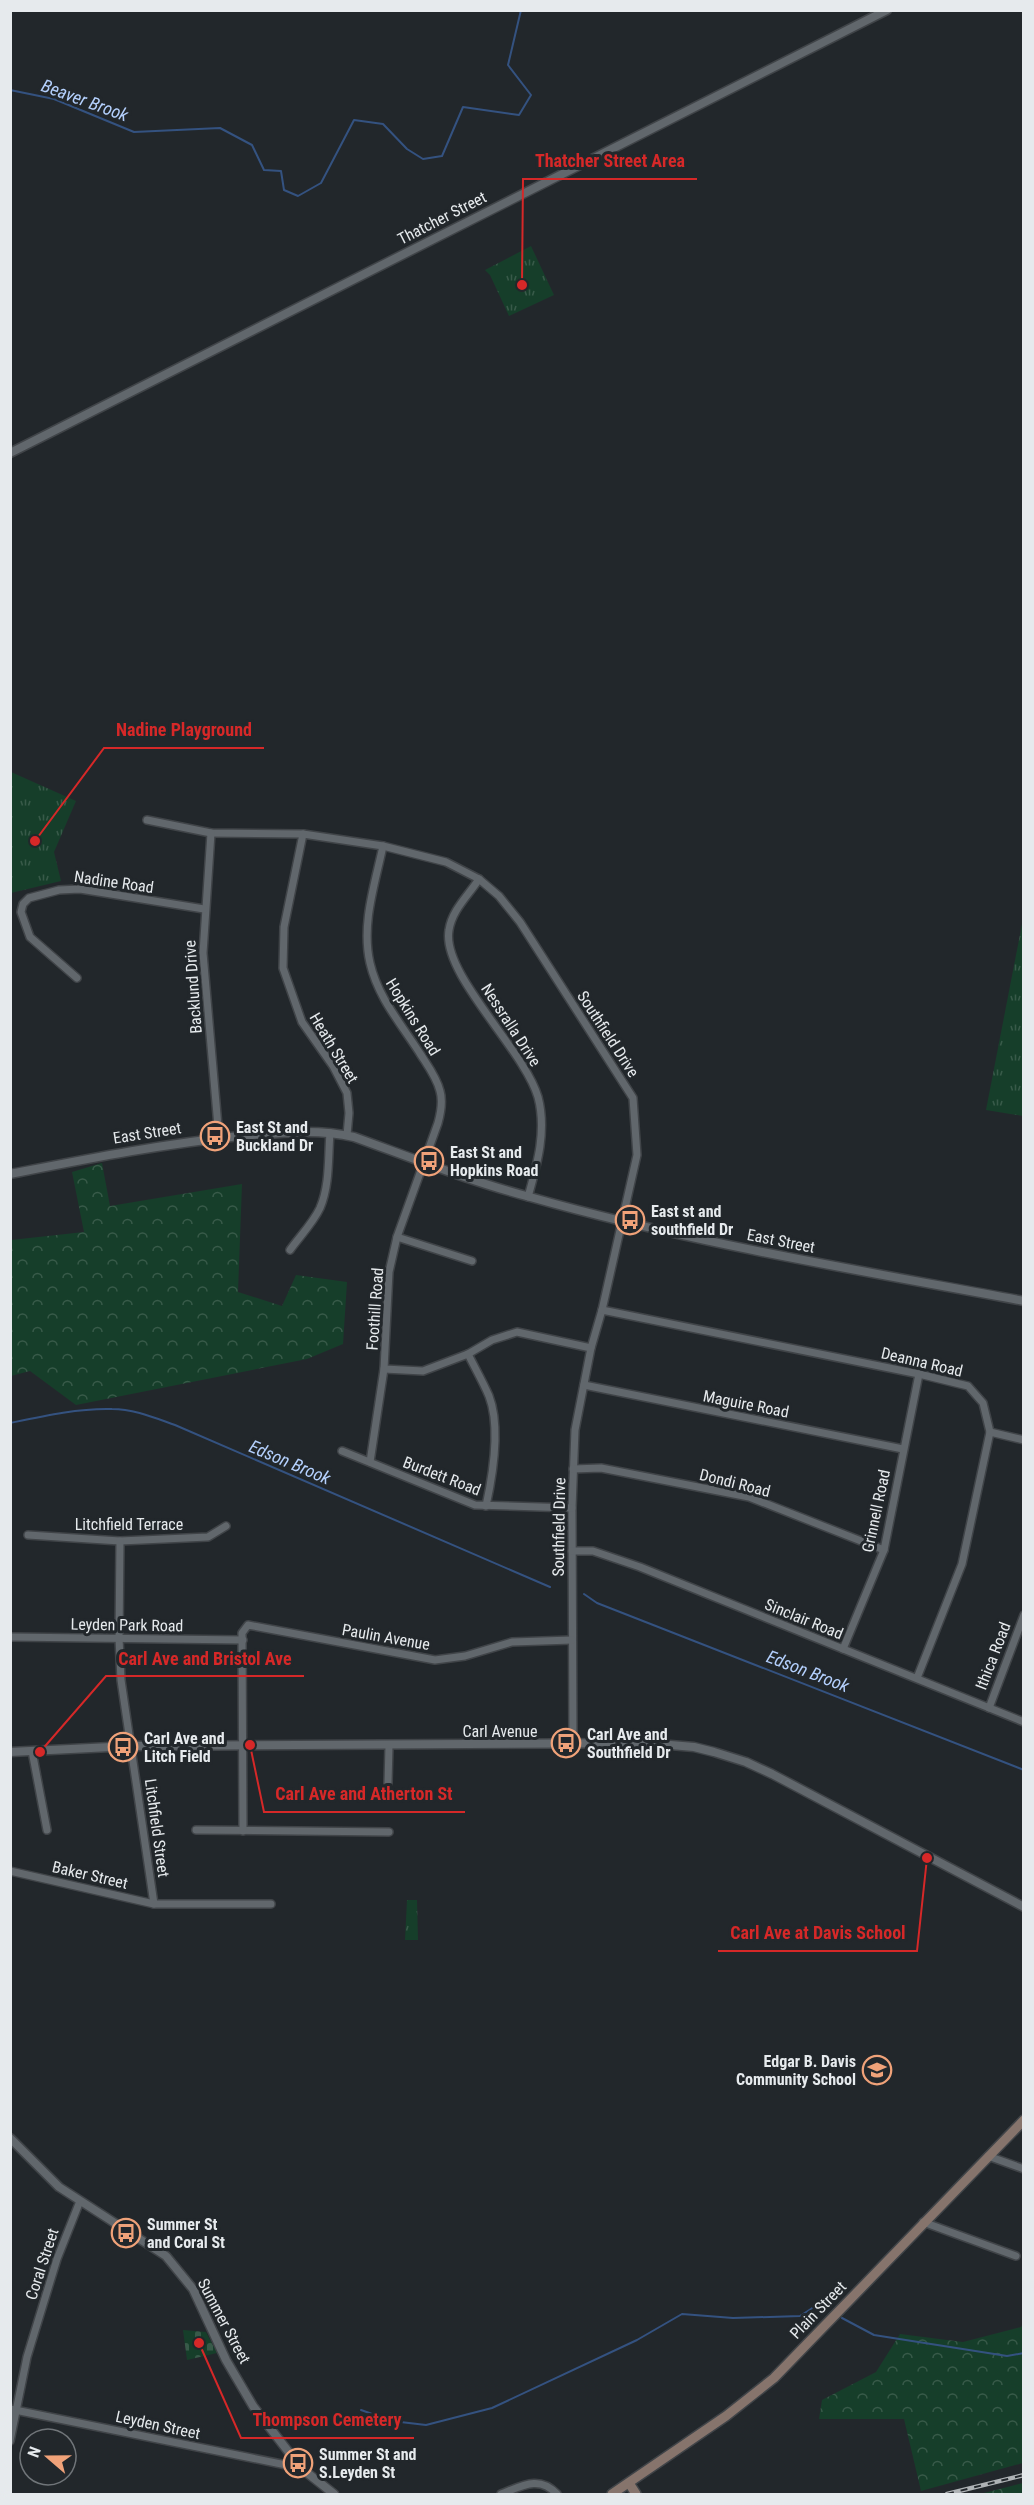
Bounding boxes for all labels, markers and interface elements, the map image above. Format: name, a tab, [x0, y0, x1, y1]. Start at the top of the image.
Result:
water label: Beaver Brook	[39, 75, 132, 126]
callout: Thatcher Street Area	[523, 143, 697, 179]
text: Thatcher Street Area	[535, 150, 685, 171]
street label: Thatcher Street	[394, 187, 490, 249]
callout: Nadine Playground	[104, 712, 264, 748]
text: Nadine Playground	[116, 719, 252, 740]
street label: Nadine Road	[73, 867, 155, 897]
street label: Backlund Drive	[180, 940, 206, 1034]
street label: Hopkins Road	[382, 975, 444, 1059]
street label: Nessralla Drive	[477, 980, 545, 1070]
street label: Southfield Drive	[573, 987, 643, 1081]
street label: Heath Street	[306, 1009, 363, 1087]
street label: East Street	[112, 1118, 183, 1148]
place label: East St and Buckland Dr	[236, 1118, 313, 1155]
bus stop icon: East St and Buckland Dr	[199, 1120, 231, 1152]
place label: East St and Hopkins Road	[450, 1143, 539, 1180]
bus stop icon: East St and Hopkins Road	[413, 1145, 445, 1177]
place label: East st and southfield Dr	[651, 1202, 733, 1239]
bus stop icon: East st and southfield Dr	[614, 1204, 646, 1236]
street label: East Street	[745, 1225, 817, 1257]
street label: Foothill Road	[363, 1267, 387, 1351]
street label: Deanna Road	[879, 1343, 965, 1381]
street label: Maguire Road	[701, 1386, 791, 1422]
water label: Edson Brook	[246, 1435, 335, 1489]
street label: Burdett Road	[400, 1452, 484, 1500]
street label: Dondi Road	[698, 1465, 772, 1501]
street label: Grinnell Road	[858, 1468, 894, 1554]
street label: Southfield Drive	[549, 1477, 569, 1577]
street label: Litchfield Terrace	[75, 1515, 183, 1534]
street label: Sinclair Road	[762, 1595, 846, 1643]
street label: Leyden Park Road	[70, 1615, 184, 1635]
street label: Ithica Road	[971, 1619, 1015, 1693]
street label: Paulin Avenue	[341, 1620, 431, 1654]
callout: Carl Ave and Bristol Ave	[106, 1640, 304, 1676]
water label: Edson Brook	[764, 1646, 853, 1697]
text: Carl Ave and Bristol Ave	[118, 1648, 292, 1669]
street label: Carl Avenue	[462, 1722, 538, 1741]
place label: Carl Ave and Southfield Dr	[587, 1725, 671, 1762]
bus stop icon: Carl Ave and Southfield Dr	[550, 1727, 582, 1759]
place label: Carl Ave and Litch Field	[144, 1729, 225, 1766]
bus stop icon: Carl Ave and Litch Field	[107, 1731, 139, 1763]
callout: Carl Ave and Atherton St	[264, 1776, 465, 1812]
street label: Litchfield Street	[141, 1778, 173, 1879]
text: Carl Ave and Atherton St	[275, 1783, 453, 1804]
street label: Baker Street	[50, 1857, 130, 1893]
callout: Carl Ave at Davis School	[718, 1915, 917, 1951]
text: Carl Ave at Davis School	[730, 1922, 906, 1943]
place label: Edgar B. Davis Community School	[736, 2052, 856, 2089]
school or university icon: Edgar B. Davis Community School	[861, 2054, 893, 2086]
place label: Summer St and Coral St	[147, 2215, 225, 2252]
bus stop icon: Summer St and Coral St	[110, 2217, 142, 2249]
street label: Coral Street	[22, 2226, 63, 2302]
street label: Summer Street	[194, 2275, 254, 2367]
street label: Plain Street	[786, 2277, 850, 2343]
callout: Thompson Cemetery	[241, 2402, 414, 2438]
street label: Leyden Street	[114, 2407, 202, 2443]
text: Thompson Cemetery	[252, 2409, 402, 2430]
north arrow	[18, 2427, 78, 2487]
text: N	[24, 2444, 45, 2460]
place label: Summer St and S.Leyden St	[319, 2445, 417, 2482]
bus stop icon: Summer St and S.Leyden St	[282, 2447, 314, 2479]

